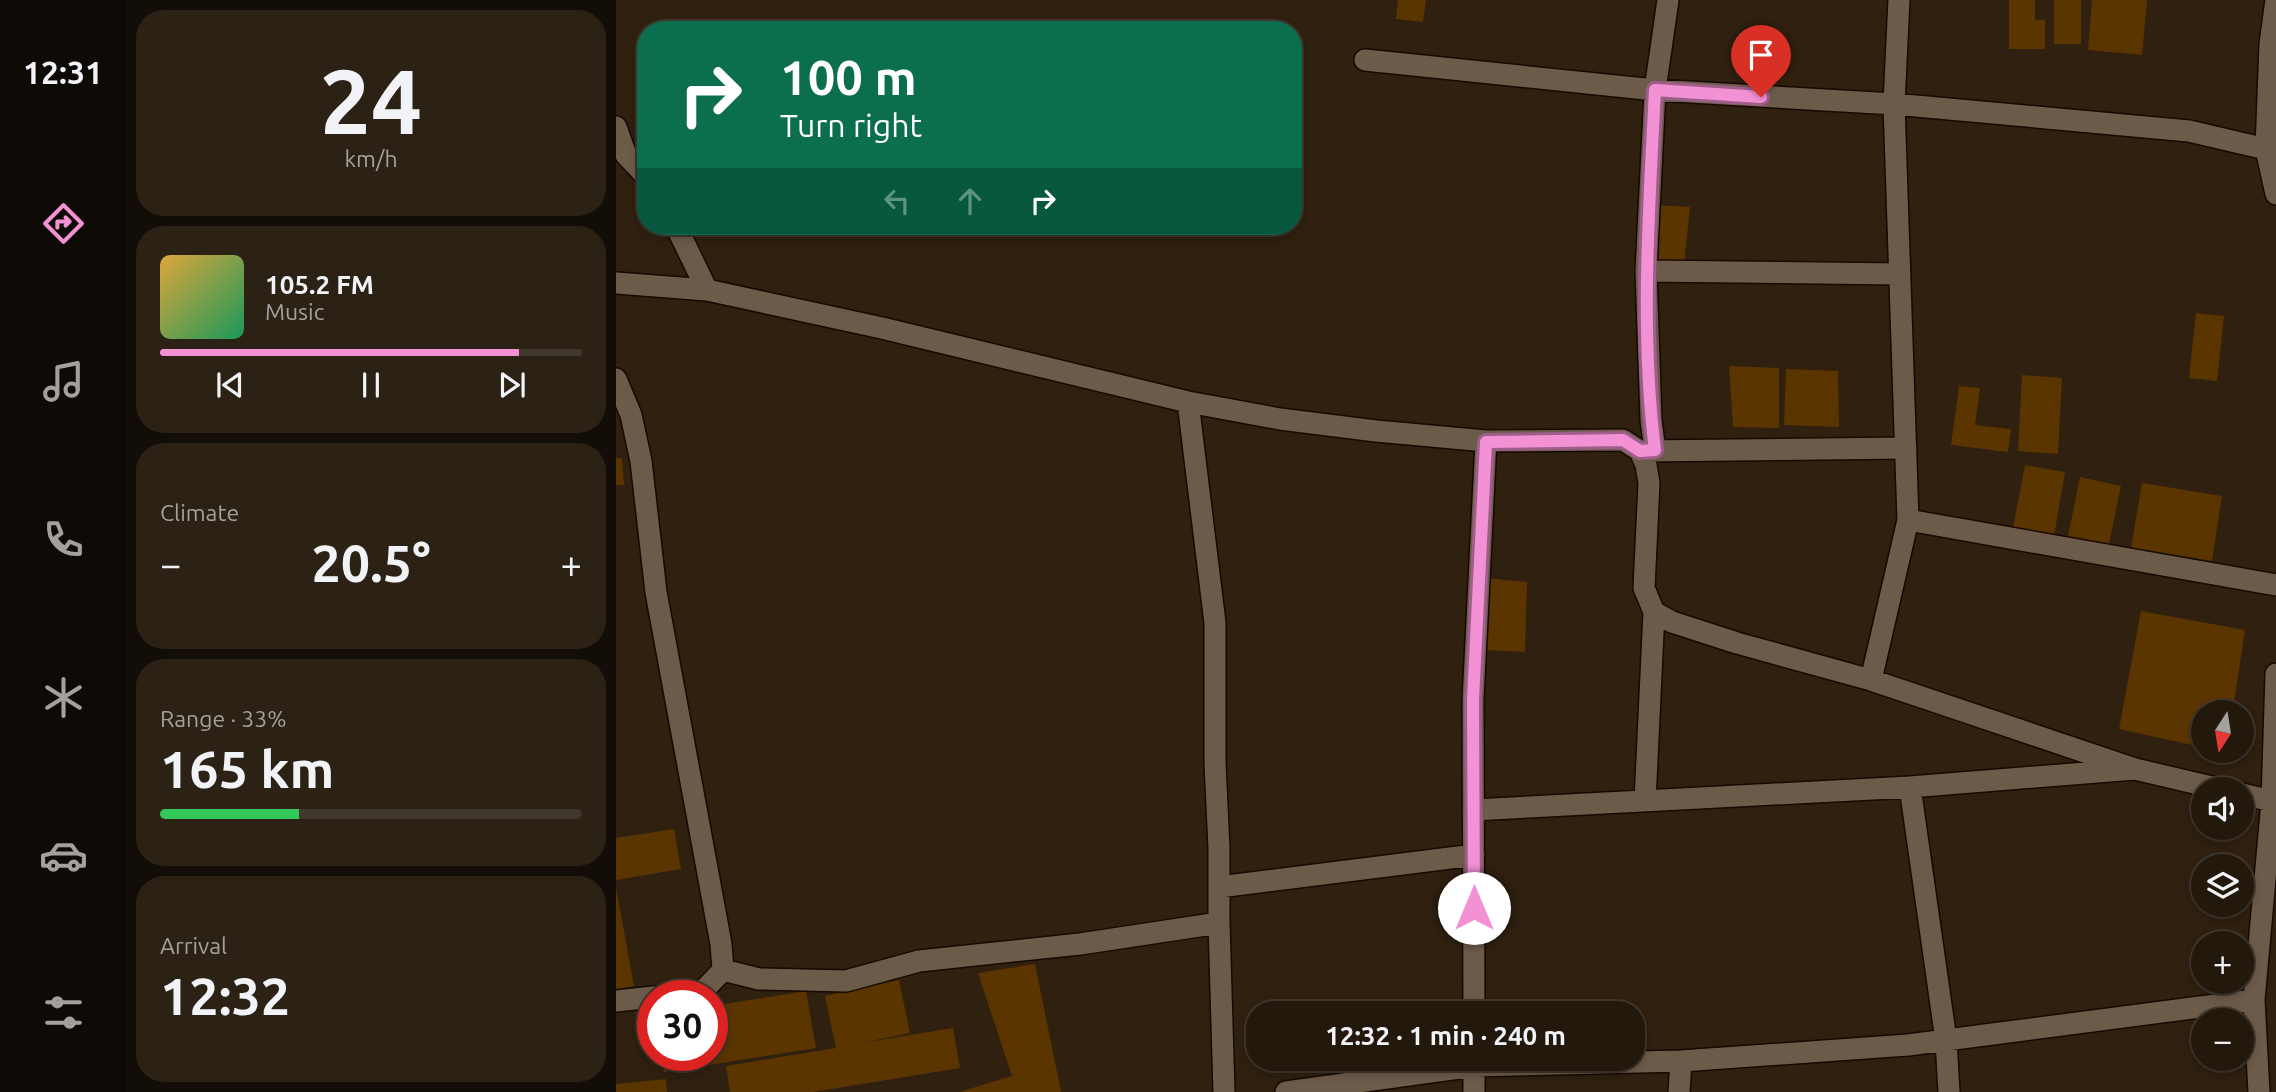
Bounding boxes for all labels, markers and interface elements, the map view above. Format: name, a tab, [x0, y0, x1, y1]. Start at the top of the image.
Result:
pin	[1731, 25, 1791, 97]
icon: arrive	[1742, 36, 1780, 74]
text: 24	[320, 49, 422, 151]
icon: right	[665, 49, 756, 140]
text: 100 m	[780, 49, 917, 104]
text: 12:31	[23, 54, 103, 90]
text: Turn right	[780, 107, 922, 143]
text: km/h	[344, 146, 398, 171]
icon: left	[878, 182, 916, 220]
icon: ahead	[951, 182, 989, 220]
icon: right	[1024, 182, 1062, 220]
icon: directions	[39, 199, 88, 248]
text: 105.2 FM	[265, 270, 374, 299]
text: Music	[265, 299, 324, 324]
icon: music	[39, 357, 88, 406]
icon: previous	[211, 366, 249, 404]
icon: pause	[352, 366, 390, 404]
icon: next	[493, 366, 531, 404]
text: Climate	[160, 500, 239, 525]
icon: phone	[39, 515, 88, 564]
text: 20.5°	[311, 534, 431, 592]
text: −	[160, 543, 181, 585]
text: +	[561, 543, 582, 585]
icon: climate	[39, 673, 88, 722]
north arrow	[2191, 700, 2254, 763]
map controls	[2191, 700, 2254, 1071]
text: Range · 33%	[160, 706, 287, 731]
text: 165 km	[160, 740, 334, 798]
button: sound	[2191, 777, 2254, 840]
icon: car	[39, 831, 88, 880]
button: layers	[2191, 854, 2254, 917]
position arrow	[1437, 871, 1511, 945]
button: +	[2191, 931, 2254, 994]
text: Arrival	[160, 933, 227, 958]
text: 12:32	[160, 967, 290, 1025]
speed limit sign: 30	[637, 980, 728, 1071]
icon: filters	[39, 988, 88, 1037]
button: −	[2191, 1008, 2254, 1071]
text: 12:32 · 1 min · 240 m	[1325, 1021, 1566, 1050]

